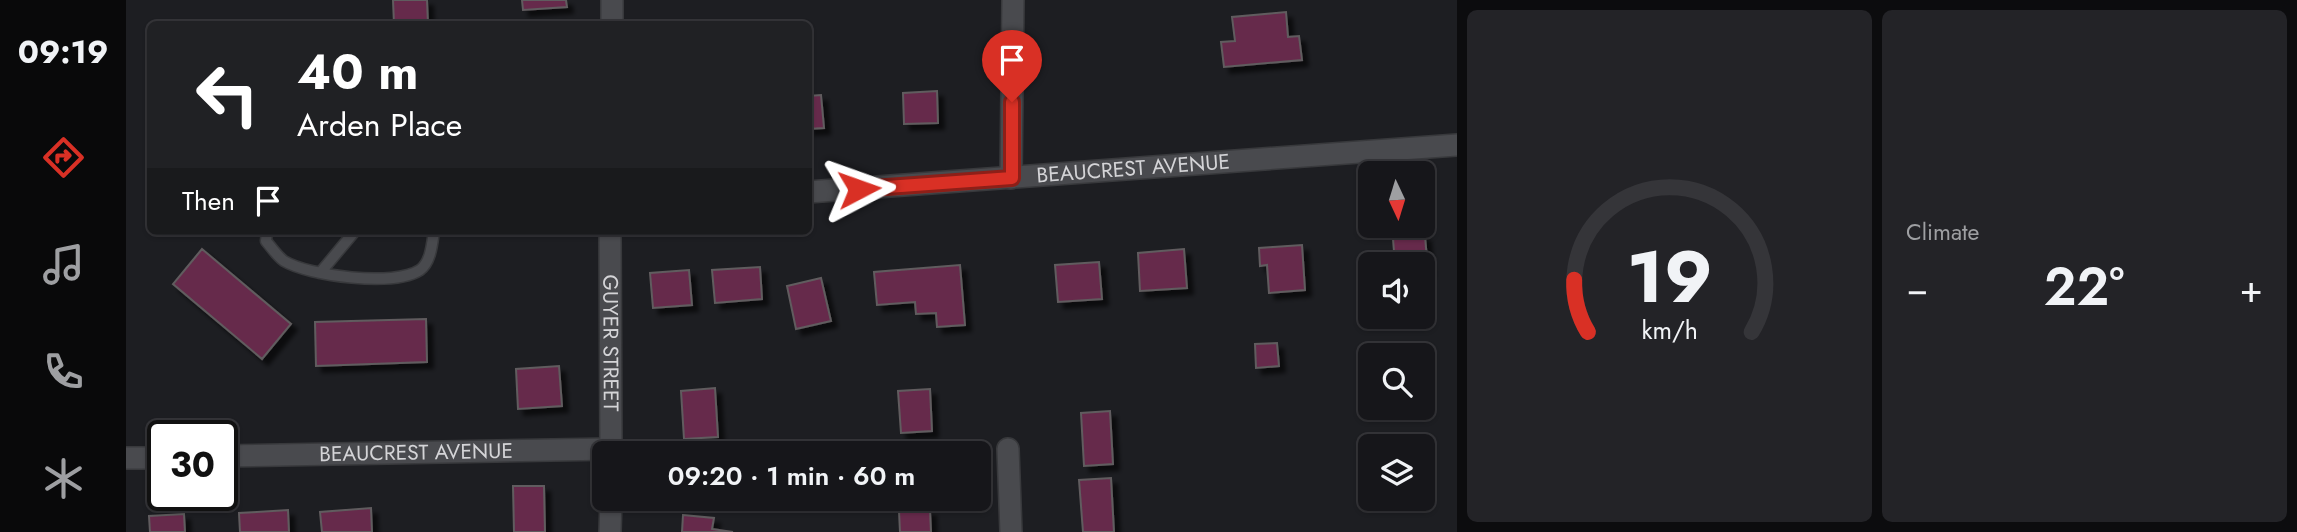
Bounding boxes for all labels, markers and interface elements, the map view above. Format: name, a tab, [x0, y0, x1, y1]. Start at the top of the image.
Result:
text: 09:19	[18, 29, 108, 75]
pin	[982, 30, 1042, 102]
text: 40 m	[297, 37, 419, 107]
icon: arrive	[993, 41, 1031, 79]
icon: left	[182, 49, 273, 140]
text: Arden Place	[297, 102, 462, 148]
icon: directions	[39, 133, 88, 182]
street label: BEAUCREST AVENUE	[1035, 146, 1231, 190]
position arrow	[822, 152, 896, 226]
north arrow	[1358, 161, 1435, 238]
map controls	[1358, 161, 1435, 511]
text: Then	[182, 182, 235, 220]
icon: arrive	[249, 182, 287, 220]
text: Climate	[1906, 215, 1979, 249]
text: 19	[1627, 224, 1712, 329]
icon: music	[39, 240, 88, 289]
text: 22°	[2044, 249, 2124, 325]
button: sound	[1358, 252, 1435, 329]
text: −	[1906, 261, 1928, 316]
text: +	[2240, 261, 2263, 316]
street label: GUYER STREET	[595, 275, 626, 412]
text: km/h	[1641, 312, 1698, 348]
button: search	[1358, 343, 1435, 420]
icon: phone	[39, 347, 88, 396]
speed limit sign: 30	[147, 420, 238, 511]
button: layers	[1358, 434, 1435, 511]
street label: BEAUCREST AVENUE	[319, 436, 513, 469]
icon: climate	[39, 454, 88, 503]
text: 09:20 · 1 min · 60 m	[668, 457, 915, 495]

